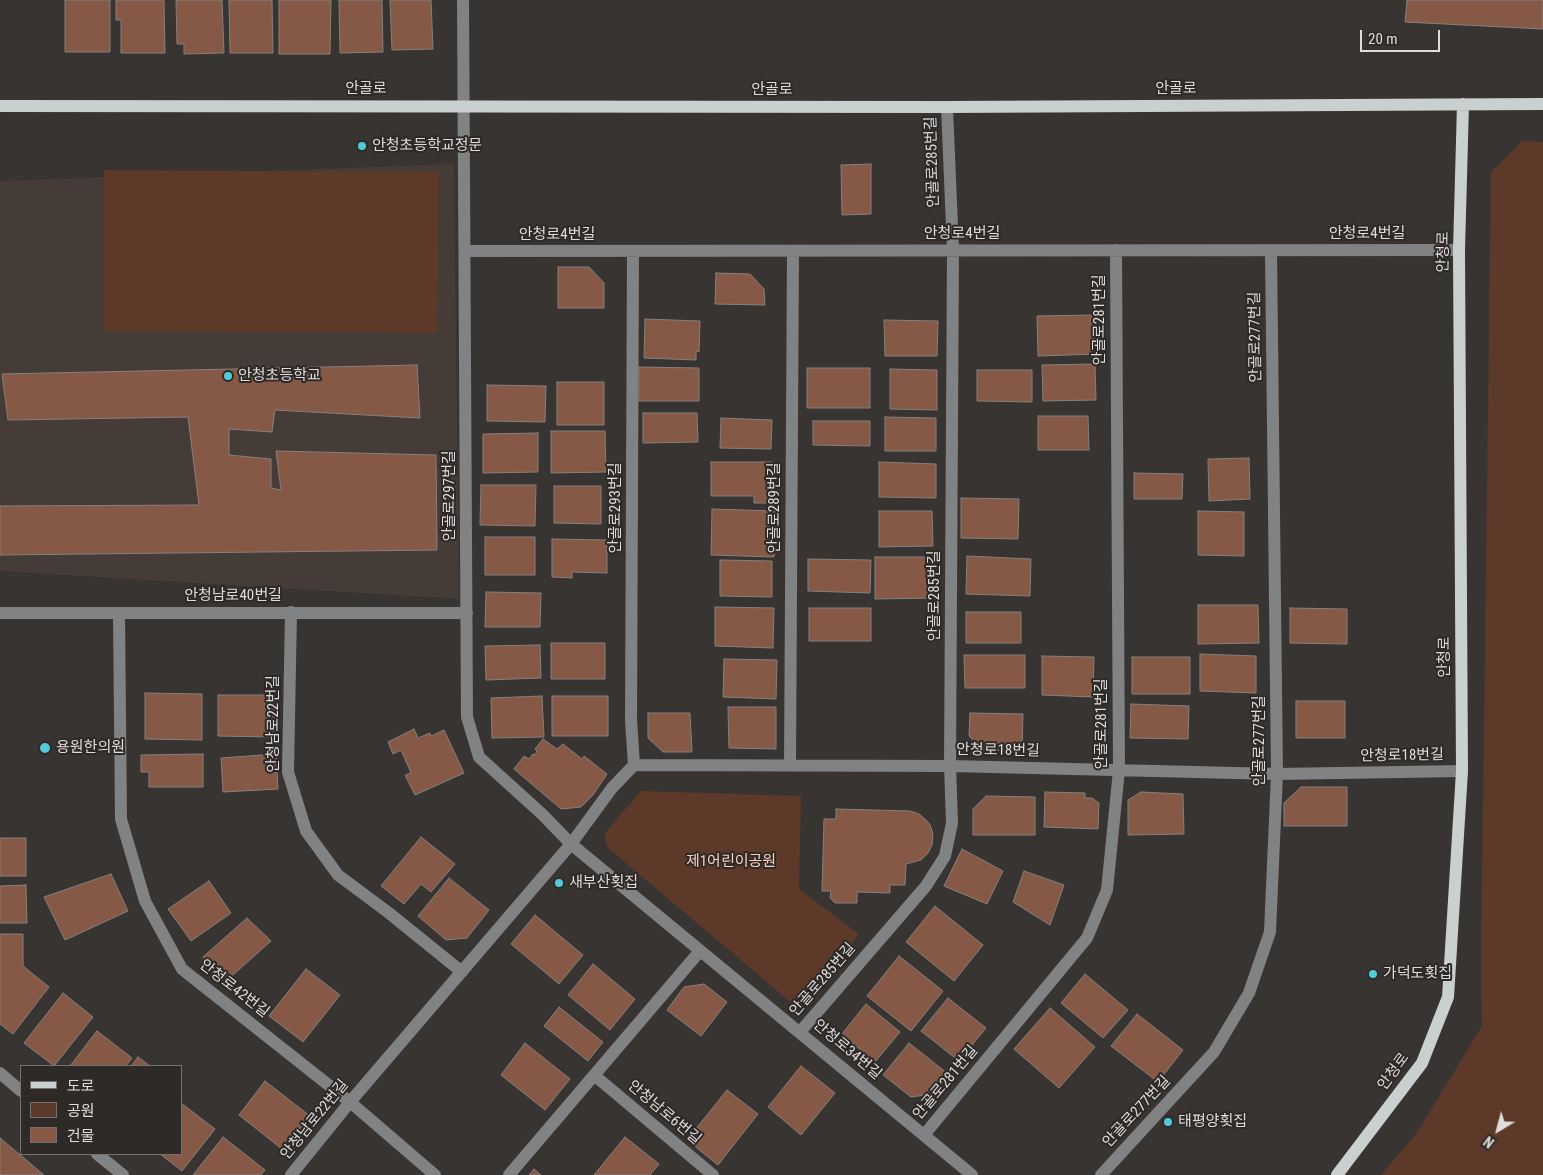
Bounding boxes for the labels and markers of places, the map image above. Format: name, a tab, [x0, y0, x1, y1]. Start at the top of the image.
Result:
place label: 안청초등학교정문	[372, 137, 482, 155]
marker: 안청초등학교정문	[356, 140, 368, 152]
place label: 안청초등학교	[238, 367, 321, 385]
marker: 안청초등학교	[222, 370, 234, 382]
place label: 용원한의원	[56, 739, 125, 757]
marker: 용원한의원	[38, 741, 52, 755]
place label: 새부산횟집	[569, 874, 638, 892]
marker: 새부산횟집	[553, 877, 565, 889]
place label: 가덕도횟집	[1383, 965, 1452, 983]
marker: 가덕도횟집	[1367, 968, 1379, 980]
place label: 태평양횟집	[1178, 1113, 1247, 1131]
marker: 태평양횟집	[1162, 1116, 1174, 1128]

